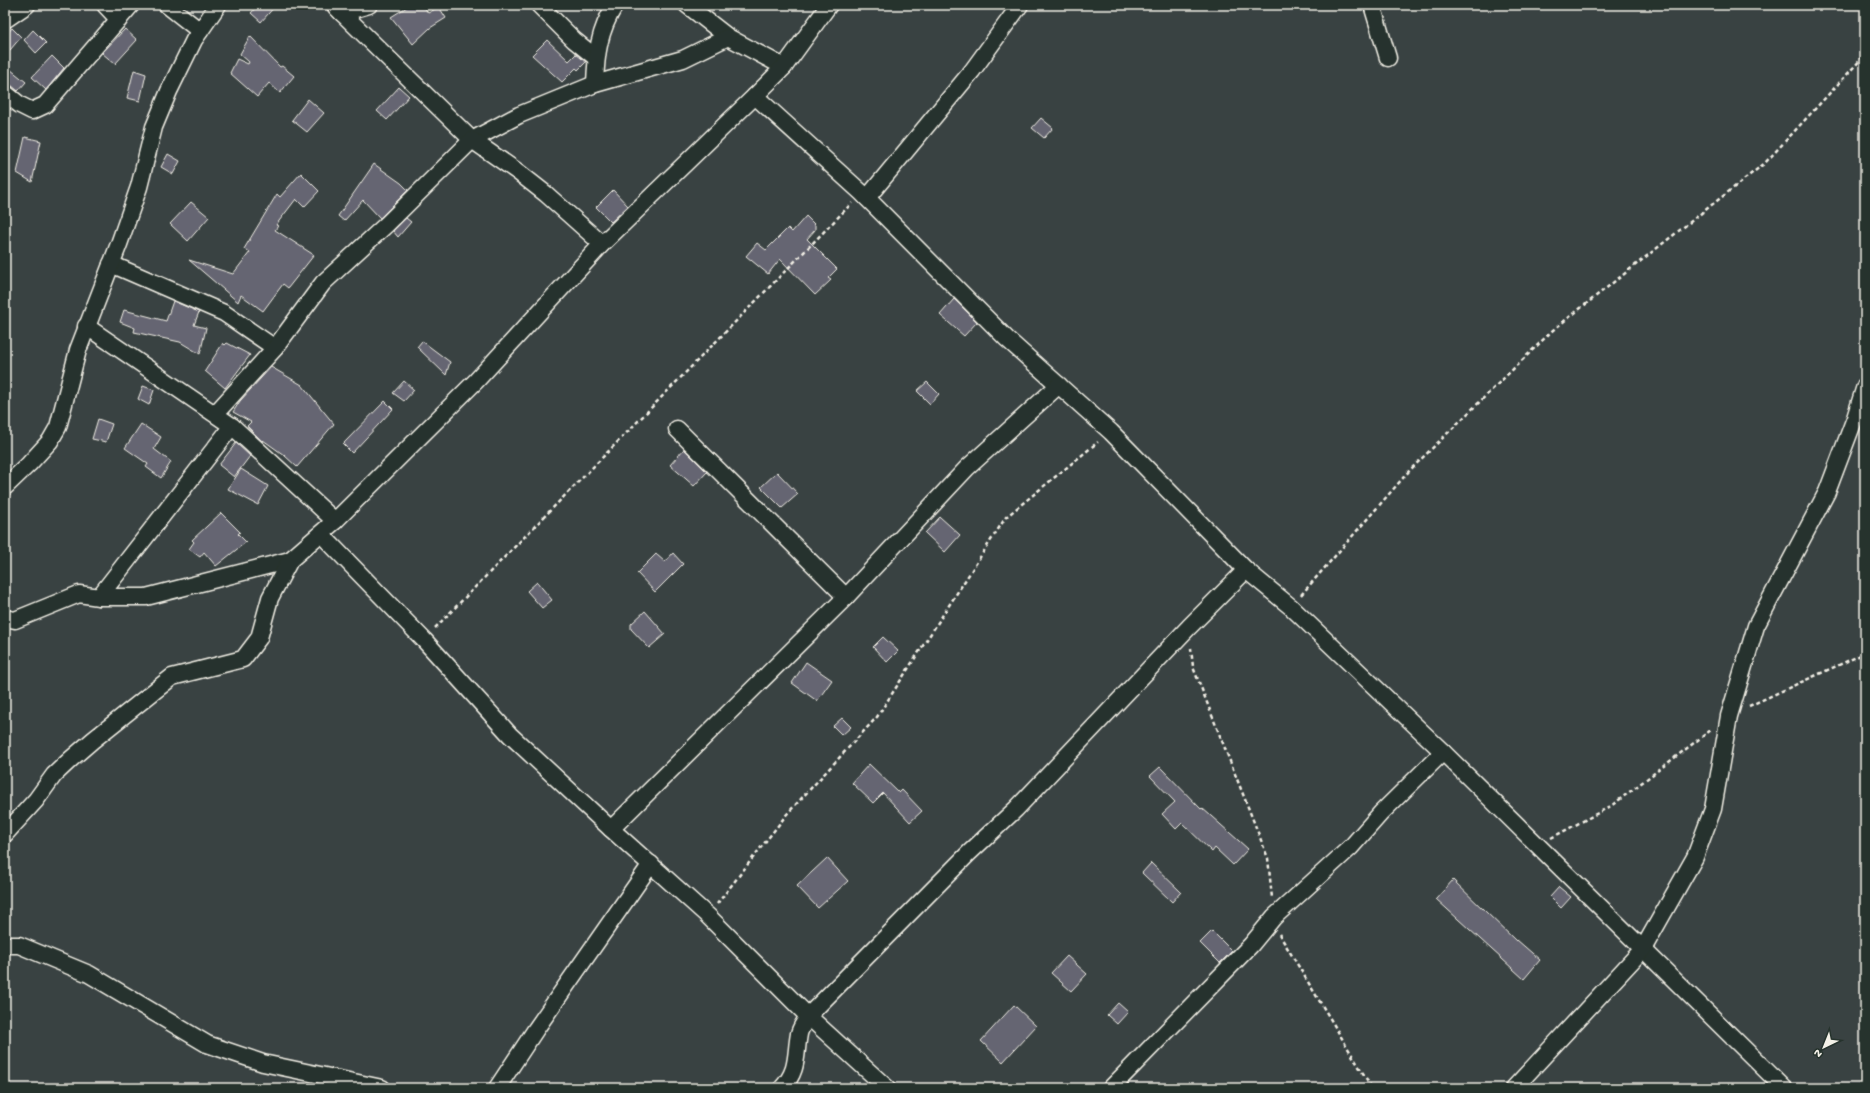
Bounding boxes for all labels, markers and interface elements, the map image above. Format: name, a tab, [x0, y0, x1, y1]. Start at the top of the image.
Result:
north arrow	[1804, 1027, 1844, 1067]
text: N	[1812, 1046, 1825, 1060]

